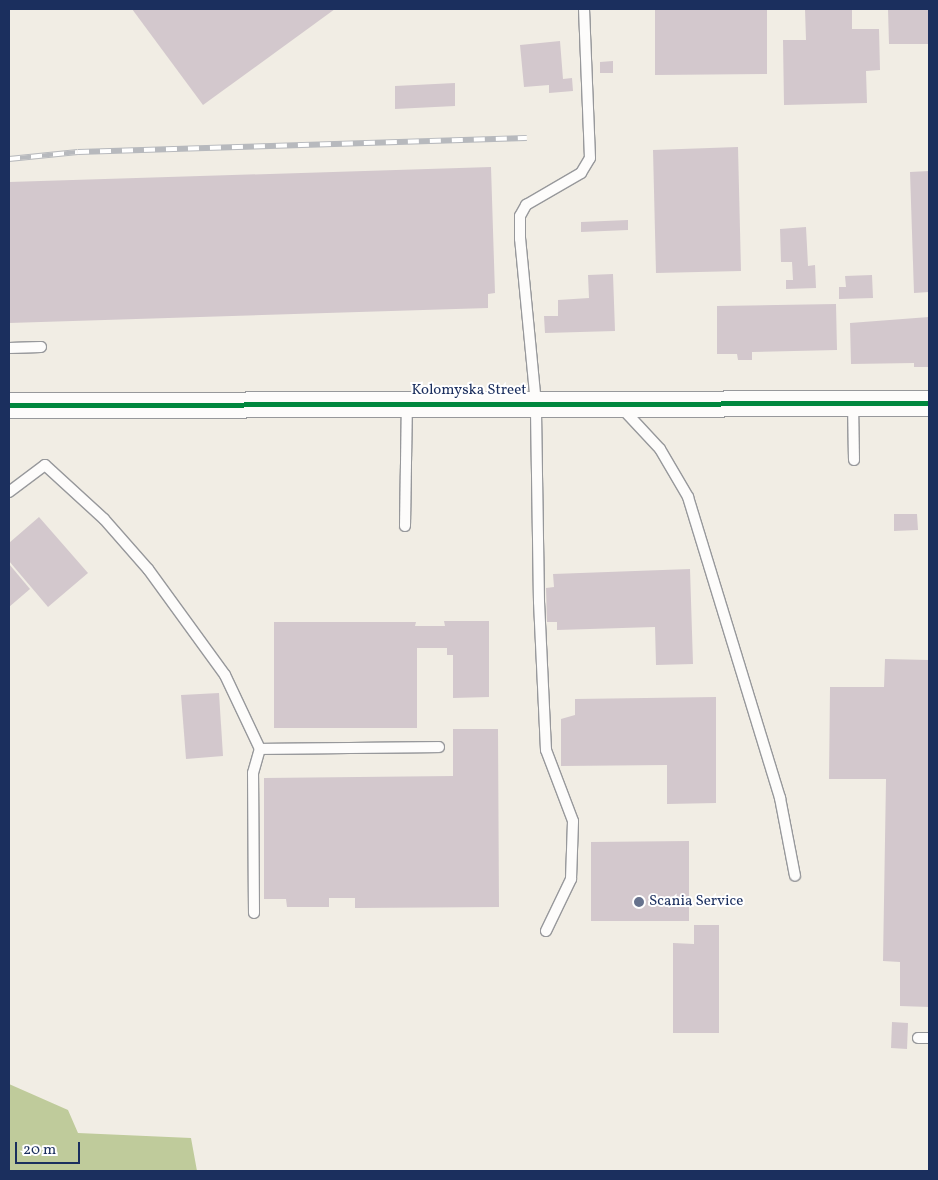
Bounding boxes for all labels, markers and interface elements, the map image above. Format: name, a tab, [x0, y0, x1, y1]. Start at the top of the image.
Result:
street label: Kolomyska Street	[411, 382, 527, 400]
place label: Scania Service	[649, 893, 743, 911]
marker: Scania Service	[633, 896, 645, 908]
scale bar	[18, 1132, 82, 1164]
text: 20 m	[23, 1140, 56, 1161]

